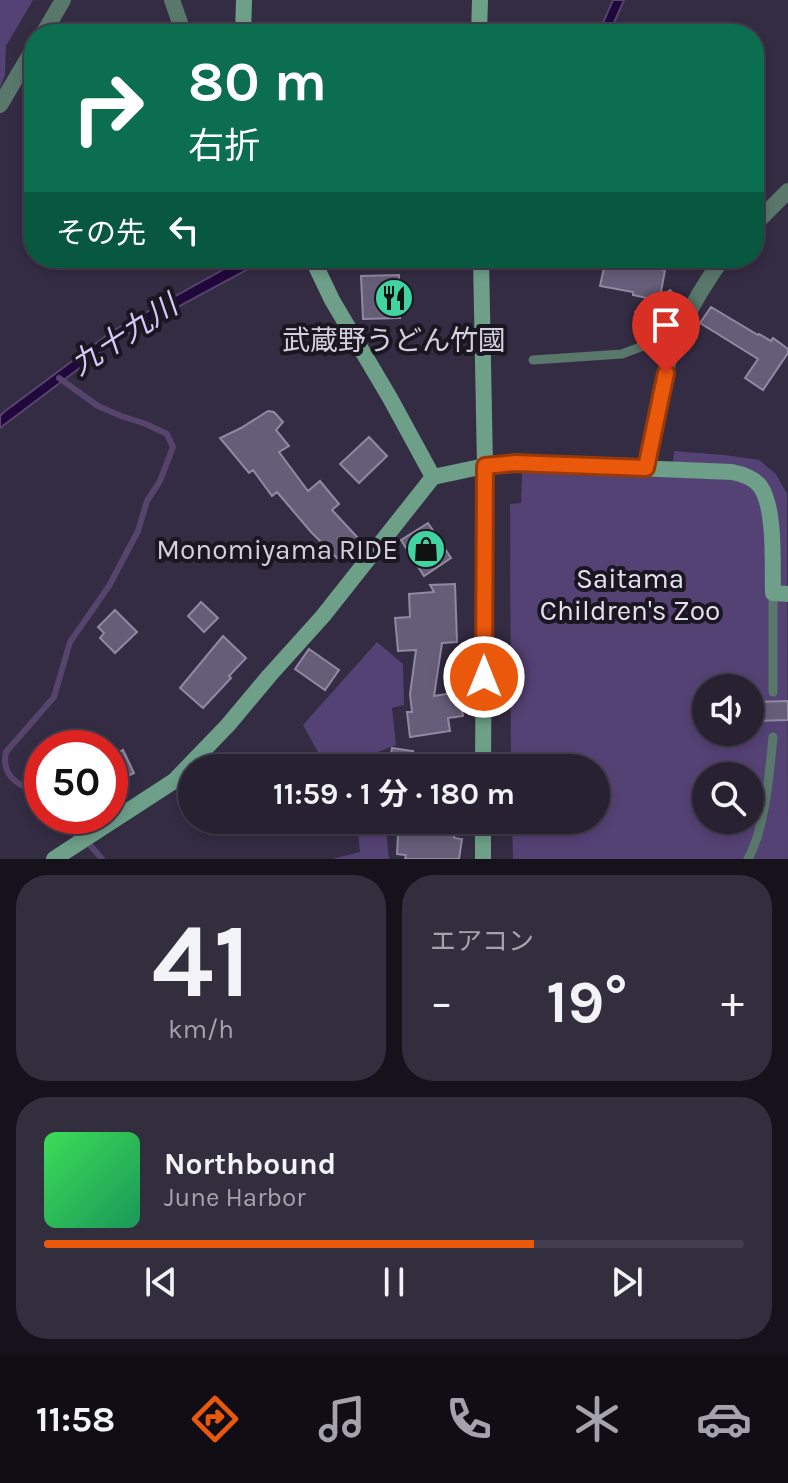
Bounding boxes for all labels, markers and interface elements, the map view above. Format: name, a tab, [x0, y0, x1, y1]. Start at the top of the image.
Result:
text: 80 m	[188, 49, 327, 114]
icon: right	[56, 56, 160, 160]
text: 右折	[188, 125, 260, 167]
icon: left	[162, 208, 206, 252]
text: その先	[56, 215, 146, 251]
restaurant icon: 武蔵野うどん竹國	[373, 277, 415, 319]
water label: 九十九川	[64, 286, 187, 383]
pin	[632, 291, 700, 373]
icon: arrive	[644, 303, 688, 347]
place label: 武蔵野うどん竹國	[282, 324, 506, 357]
shop icon: Monomiyama RIDE	[405, 528, 447, 570]
place label: Monomiyama RIDE	[156, 533, 398, 566]
park label: Saitama Children's Zoo	[540, 562, 720, 627]
position arrow	[442, 635, 526, 719]
map controls	[692, 674, 764, 834]
button: sound	[692, 674, 764, 746]
speed limit sign: 50	[24, 730, 128, 834]
button: search	[692, 762, 764, 834]
text: 11:59 · 1 分 · 180 m	[273, 776, 515, 812]
text: 41	[152, 901, 250, 1022]
text: エアコン	[430, 926, 534, 957]
text: 19°	[546, 967, 628, 1037]
text: −	[430, 977, 453, 1028]
text: +	[721, 977, 744, 1028]
text: km/h	[168, 1014, 234, 1045]
text: Northbound	[164, 1146, 336, 1182]
text: June Harbor	[164, 1182, 306, 1213]
icon: previous	[139, 1260, 183, 1304]
icon: pause	[372, 1260, 416, 1304]
icon: next	[605, 1260, 649, 1304]
icon: directions	[187, 1391, 243, 1447]
icon: music	[314, 1391, 370, 1447]
icon: phone	[441, 1391, 497, 1447]
icon: climate	[569, 1391, 625, 1447]
icon: car	[696, 1391, 752, 1447]
text: 11:58	[36, 1398, 115, 1440]

